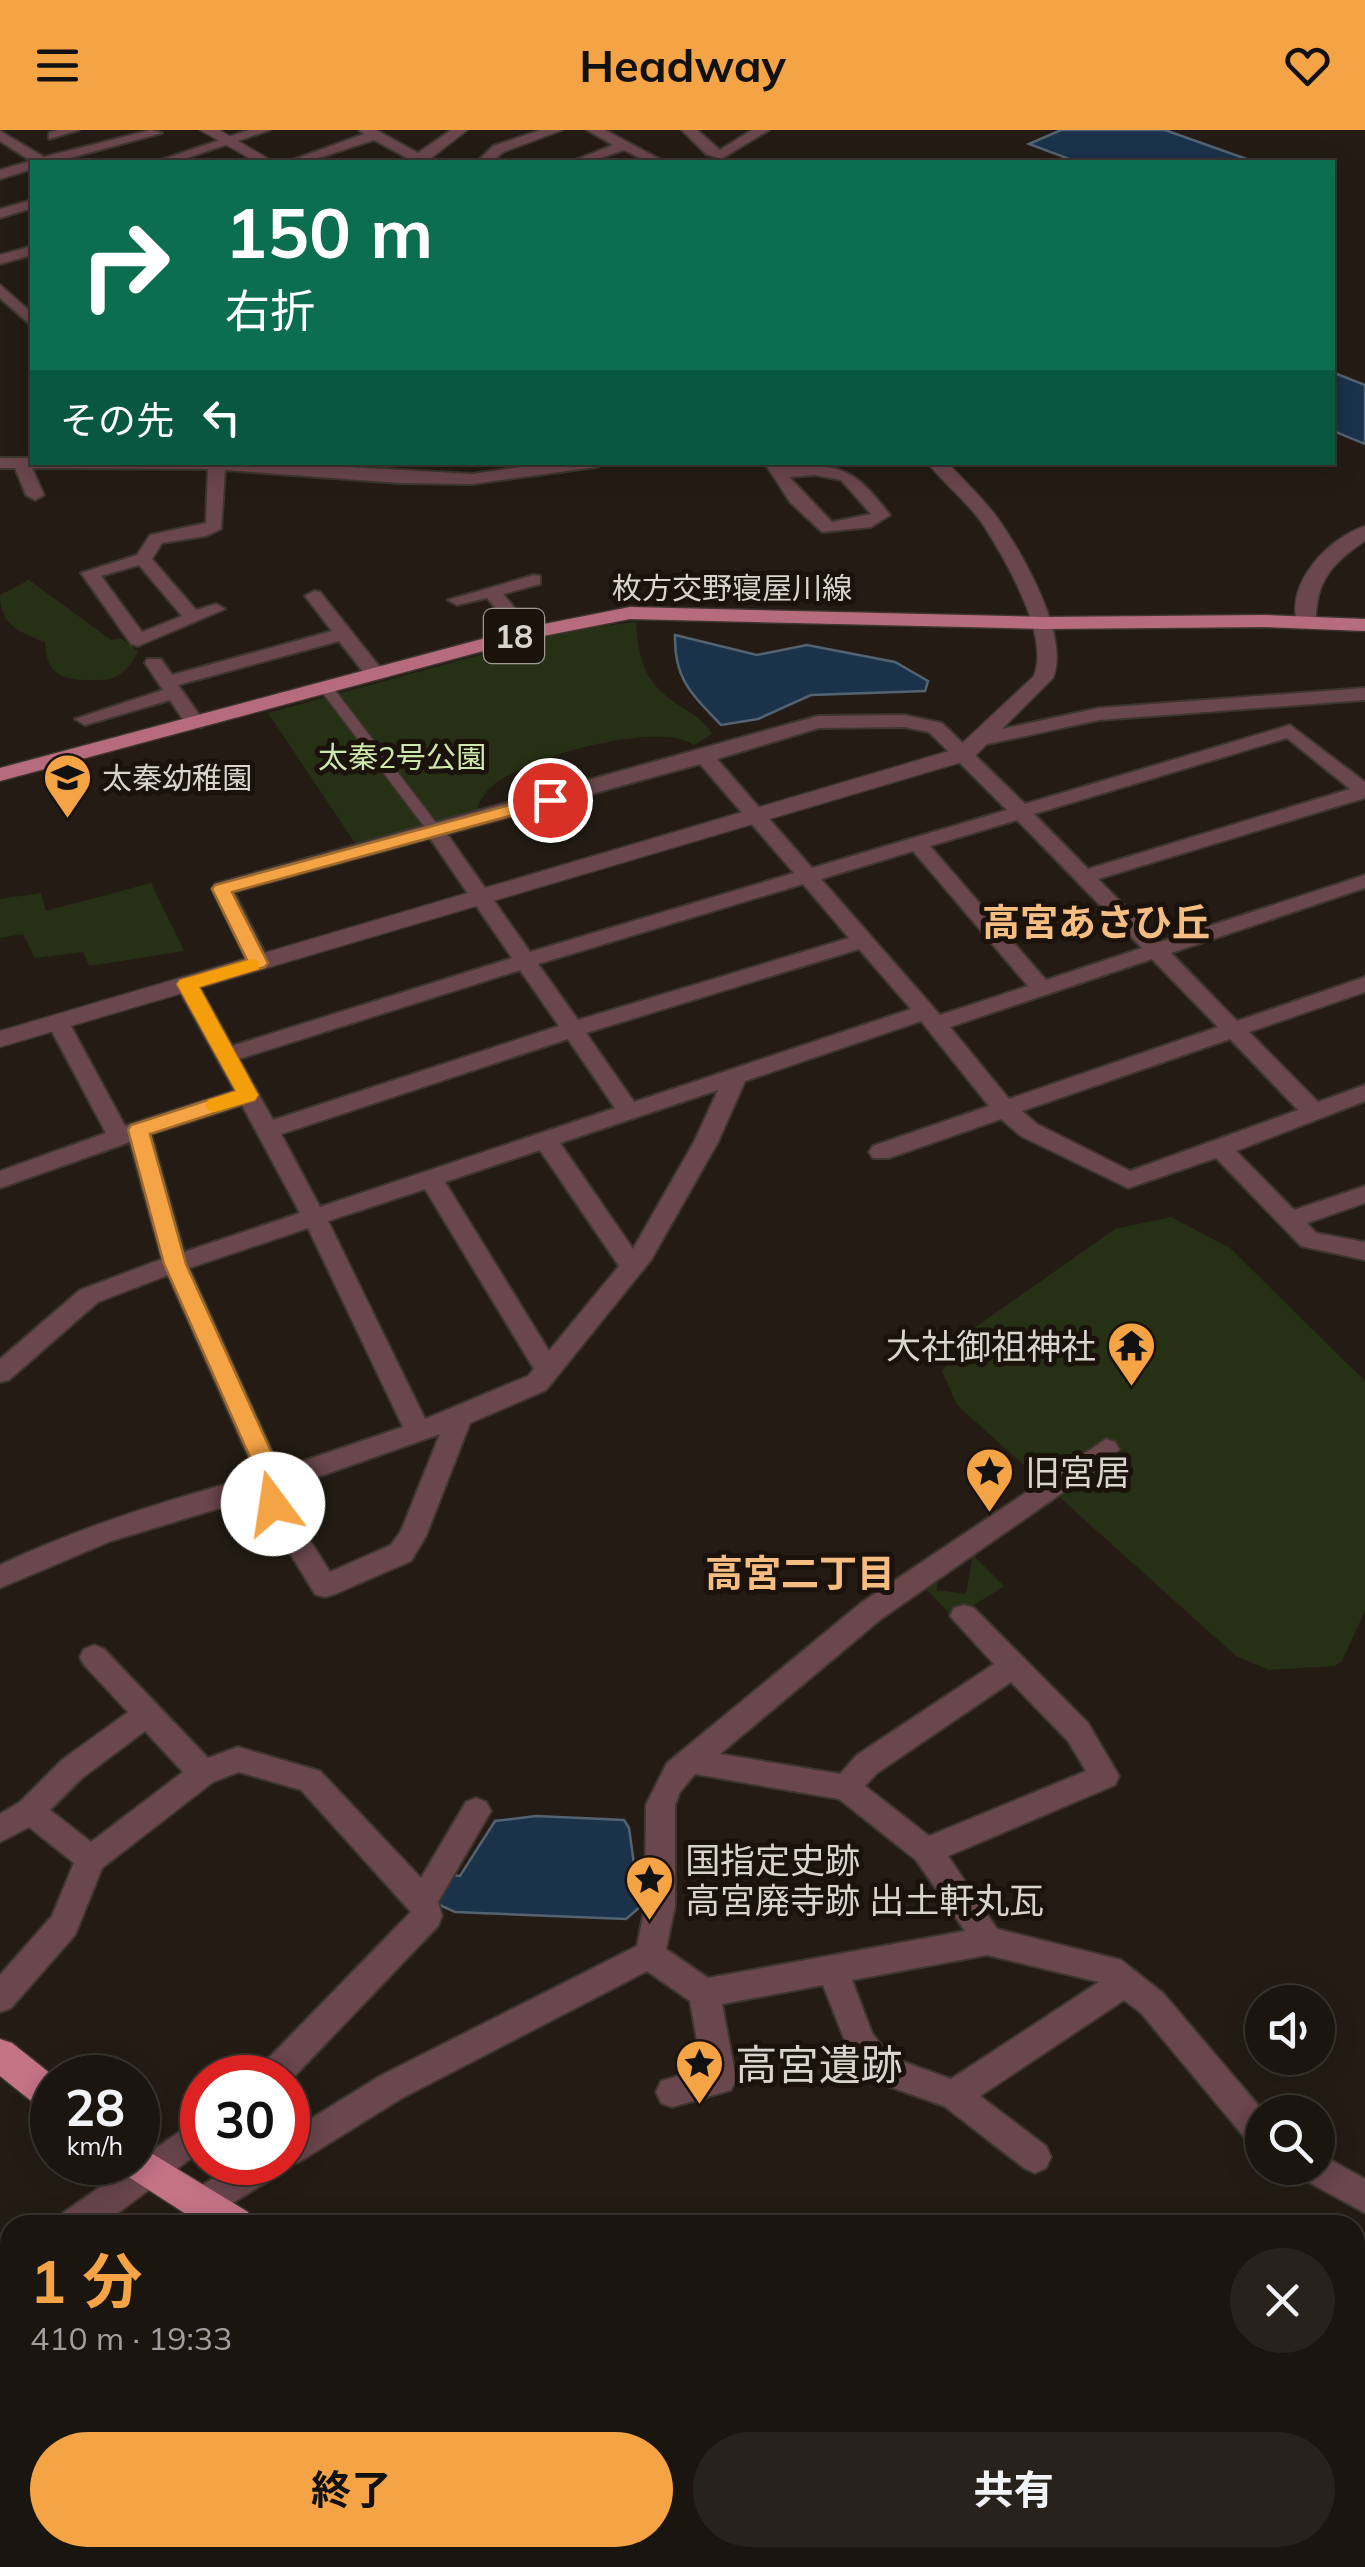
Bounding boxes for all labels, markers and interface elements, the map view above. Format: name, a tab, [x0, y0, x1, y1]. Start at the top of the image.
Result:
text: Headway	[579, 37, 786, 93]
icon: menu	[30, 38, 85, 93]
icon: heart	[1280, 38, 1335, 93]
text: 150 m	[225, 188, 433, 276]
icon: right	[60, 200, 190, 330]
text: 右折	[225, 282, 315, 338]
icon: left	[194, 390, 249, 445]
text: その先	[60, 396, 174, 444]
street label: 枚方交野寝屋川線	[612, 569, 852, 607]
road number: 18	[484, 609, 544, 663]
park label: 太秦2号公園	[318, 738, 486, 776]
school or university icon: 太秦幼稚園	[41, 752, 93, 820]
pin	[508, 758, 593, 843]
place label: 太秦幼稚園	[102, 759, 252, 797]
icon: arrive	[523, 773, 578, 828]
district label: 高宮あさひ丘	[982, 898, 1210, 946]
temple icon: 大社御祖神社	[1105, 1320, 1157, 1388]
place label: 大社御祖神社	[886, 1324, 1096, 1368]
place icon: 旧宮居	[964, 1446, 1016, 1514]
place label: 旧宮居	[1025, 1450, 1130, 1494]
position arrow	[221, 1452, 325, 1556]
district label: 高宮二丁目	[705, 1549, 895, 1597]
place label: 国指定史跡 高宮廃寺跡 出土軒丸瓦	[685, 1838, 1044, 1922]
place icon: 国指定史跡 高宮廃寺跡 出土軒丸瓦	[624, 1854, 676, 1922]
map controls	[1245, 1985, 1335, 2185]
button: sound	[1245, 1985, 1335, 2075]
place icon: 高宮遺跡	[674, 2038, 726, 2106]
place label: 高宮遺跡	[735, 2038, 903, 2091]
speed limit sign: 30	[180, 2055, 310, 2185]
text: 28	[65, 2076, 125, 2139]
button: search	[1245, 2095, 1335, 2185]
text: km/h	[67, 2130, 123, 2161]
text: 1 分	[30, 2243, 142, 2318]
button: close	[1230, 2248, 1335, 2353]
text: 410 m · 19:33	[30, 2318, 232, 2358]
button: 終了	[30, 2432, 673, 2547]
button: 共有	[693, 2432, 1335, 2547]

